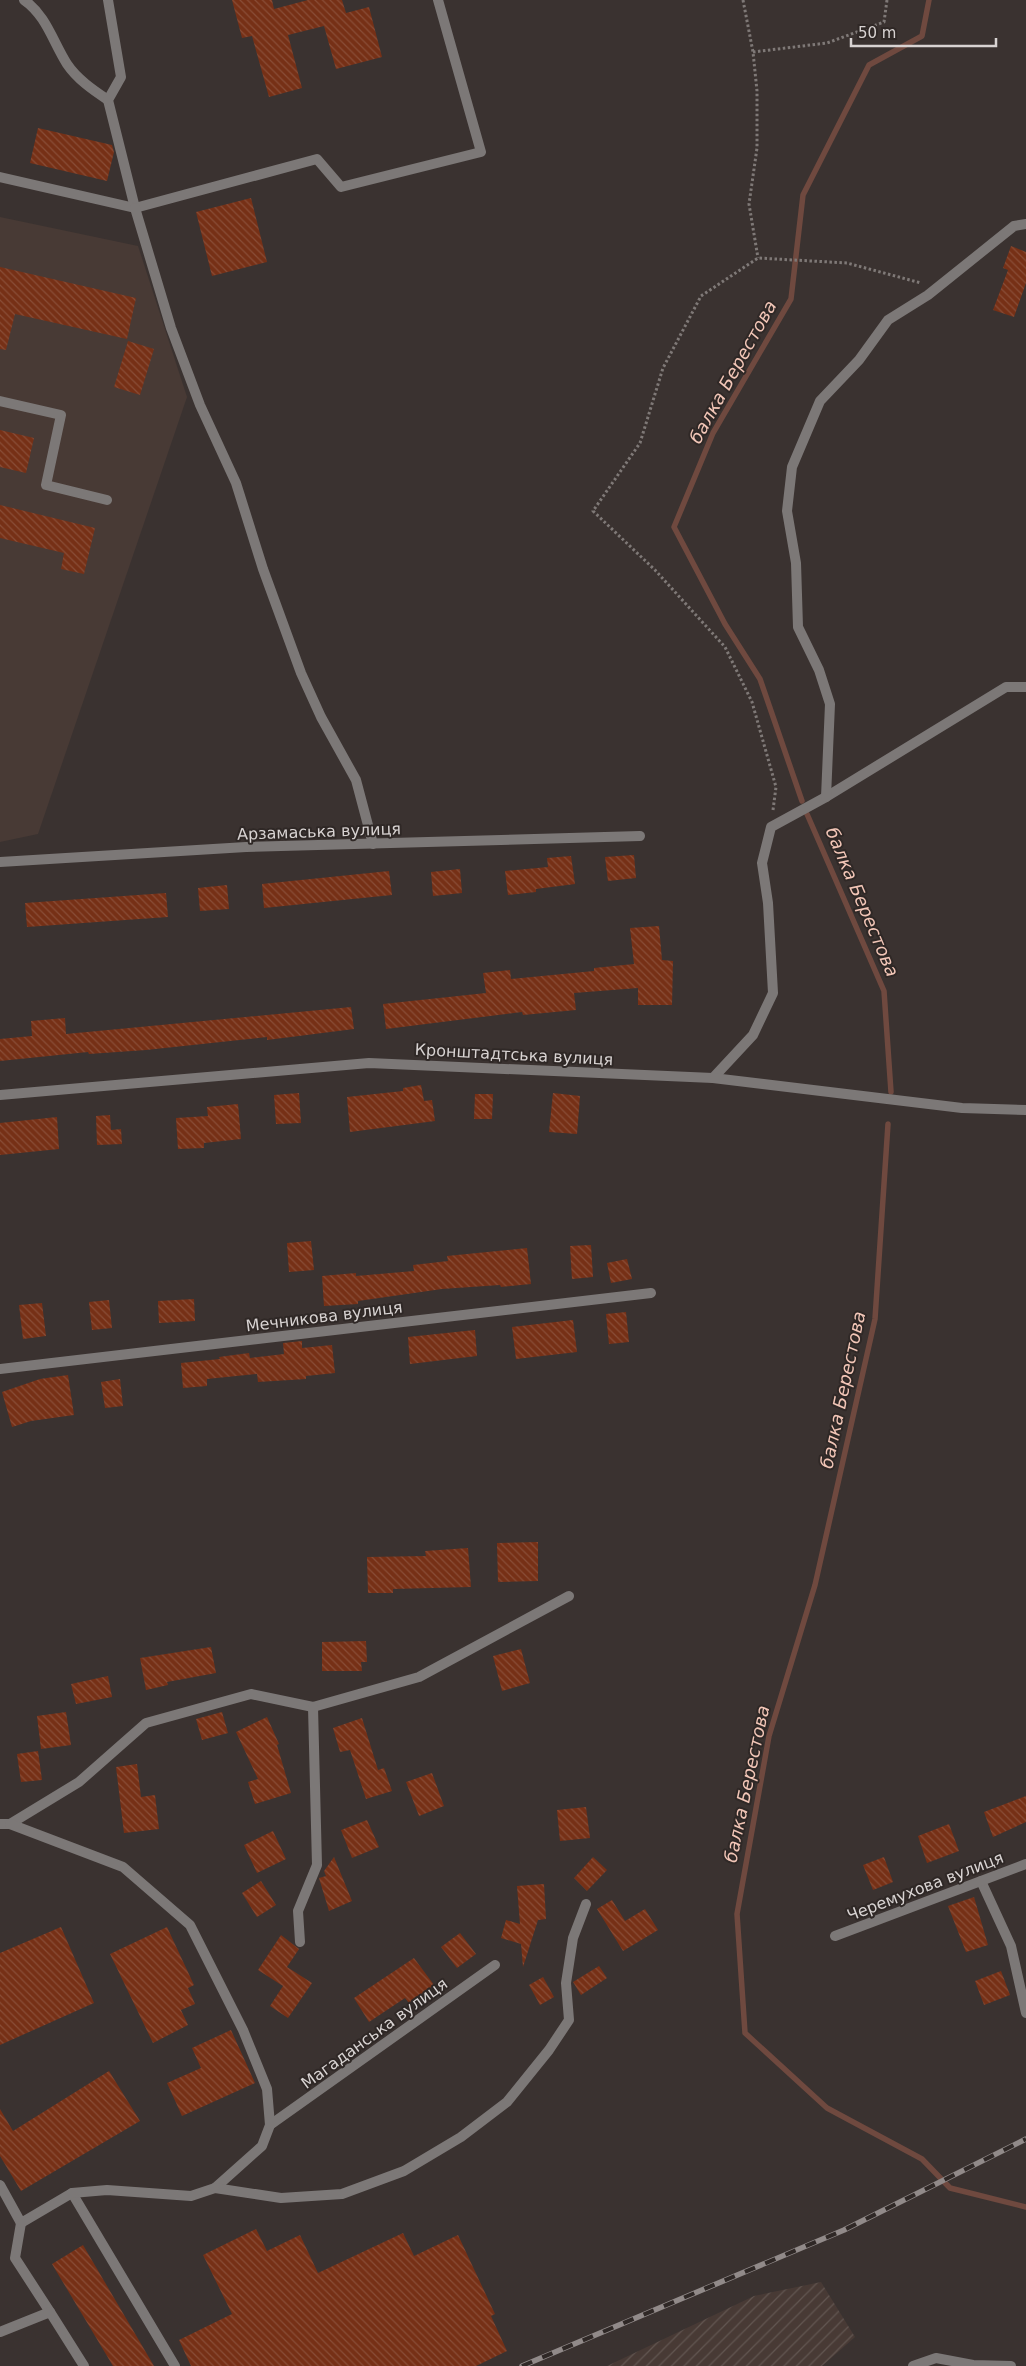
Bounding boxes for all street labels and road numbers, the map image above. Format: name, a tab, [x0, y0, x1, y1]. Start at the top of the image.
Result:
street label: Арзамаська вулиця	[237, 819, 401, 844]
street label: Кронштадтська вулиця	[414, 1040, 614, 1069]
street label: Мечникова вулиця	[245, 1297, 404, 1336]
street label: Черемухова вулиця	[844, 1848, 1006, 1925]
street label: Магаданська вулиця	[298, 1974, 451, 2093]

